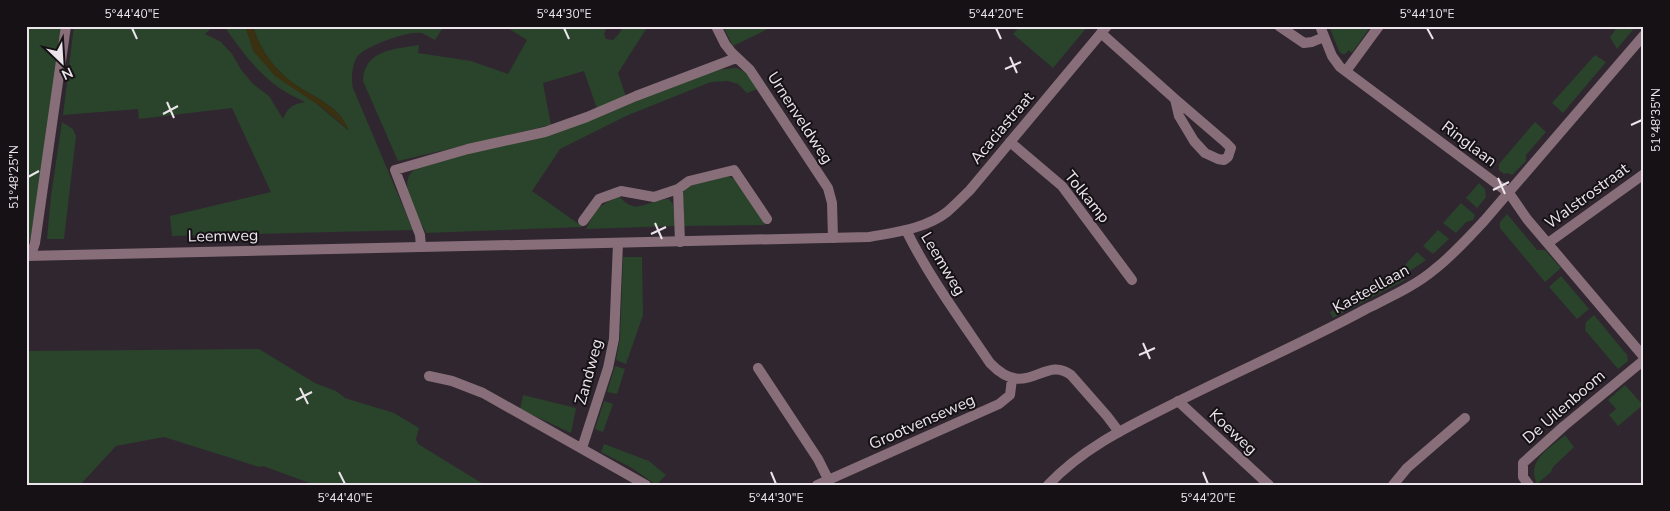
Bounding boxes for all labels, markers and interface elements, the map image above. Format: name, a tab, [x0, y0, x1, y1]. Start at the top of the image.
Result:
text: 5°44'40"E	[105, 6, 159, 22]
text: 5°44'30"E	[537, 6, 591, 22]
text: 5°44'20"E	[969, 6, 1023, 22]
text: 5°44'10"E	[1400, 6, 1454, 22]
north arrow	[38, 38, 88, 88]
text: N	[59, 63, 76, 84]
street label: Urnenveldweg	[762, 68, 838, 168]
street label: Acaciastraat	[965, 87, 1039, 169]
text: 51°48'35"N	[1648, 88, 1664, 152]
street label: Ringlaan	[1437, 116, 1501, 172]
text: 51°48'25"N	[6, 145, 22, 209]
street label: Walstrostraat	[1540, 158, 1634, 234]
street label: Tolkamp	[1059, 166, 1115, 228]
street label: Leemweg	[188, 224, 258, 248]
street label: Leemweg	[915, 228, 971, 300]
street label: Kasteellaan	[1329, 259, 1413, 319]
street label: Zandweg	[570, 337, 608, 407]
street label: De Uilenboom	[1518, 365, 1610, 449]
street label: Grootvenseweg	[866, 389, 978, 455]
street label: Koeweg	[1204, 404, 1262, 460]
text: 5°44'40"E	[318, 490, 372, 506]
text: 5°44'30"E	[749, 490, 803, 506]
text: 5°44'20"E	[1181, 490, 1235, 506]

